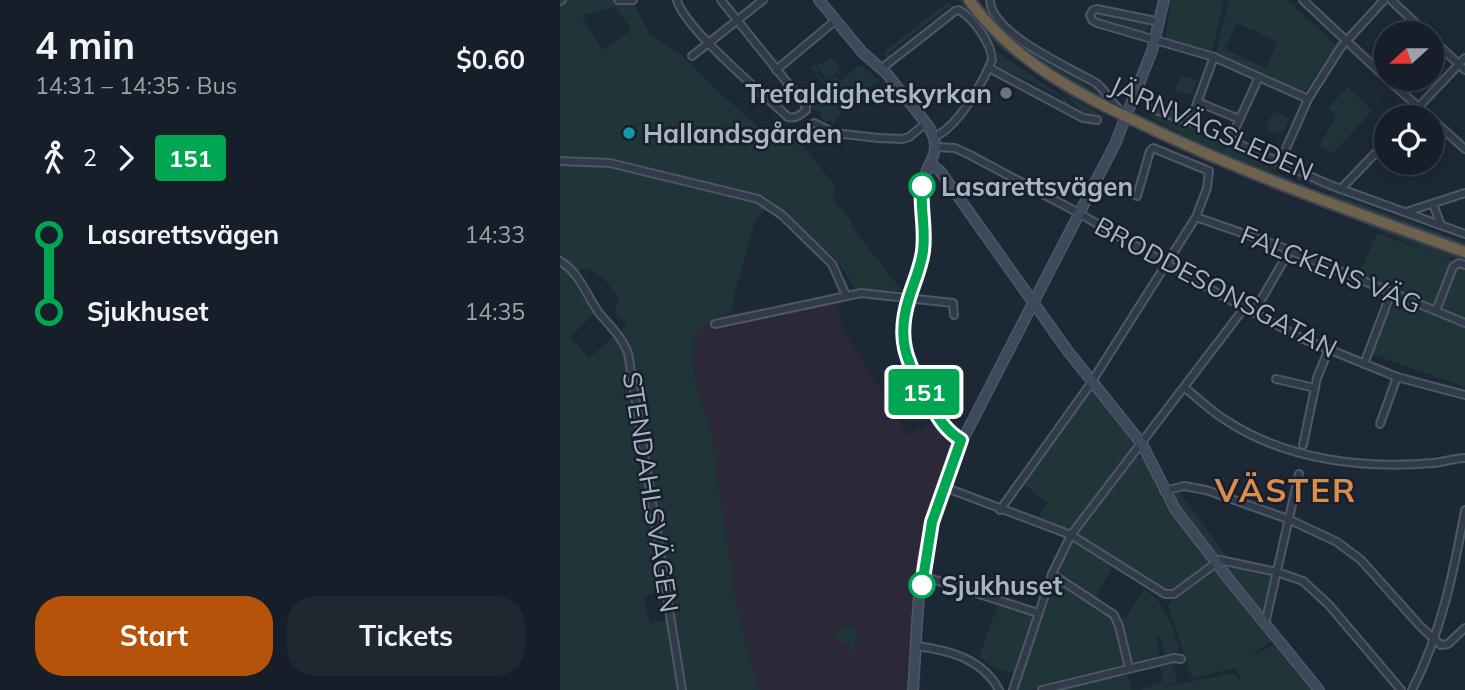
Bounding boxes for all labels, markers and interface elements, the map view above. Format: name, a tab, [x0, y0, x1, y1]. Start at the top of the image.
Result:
text: 4 min	[35, 21, 135, 69]
north arrow	[1374, 21, 1444, 91]
map controls	[1374, 21, 1444, 175]
text: $0.60	[456, 43, 525, 76]
street label: JÄRNVÄGSLEDEN	[1105, 68, 1319, 188]
text: 14:31 – 14:35 · Bus	[35, 71, 237, 100]
place label: Trefaldighetskyrkan	[745, 77, 992, 110]
marker: Trefaldighetskyrkan	[998, 85, 1014, 101]
button: locate	[1374, 105, 1444, 175]
place label: Hallandsgården	[643, 117, 842, 150]
marker: Hallandsgården	[621, 125, 637, 141]
icon: walk	[35, 139, 73, 177]
icon: forward	[107, 139, 145, 177]
text: 2	[83, 143, 97, 172]
text: 151	[169, 143, 212, 173]
place label: Lasarettsvägen	[941, 170, 1133, 203]
marker: Lasarettsvägen	[909, 173, 935, 199]
street label: BRODDESONSGATAN	[1089, 209, 1343, 365]
text: Lasarettsvägen	[87, 218, 279, 251]
street label: FALCKENS VÄG	[1236, 218, 1426, 320]
text: 14:33	[465, 220, 525, 249]
text: Sjukhuset	[87, 295, 209, 328]
text: 14:35	[465, 297, 525, 326]
street label: STENDAHLSVÄGEN	[616, 369, 686, 615]
line badge: 151	[884, 369, 964, 415]
text: 151	[902, 377, 946, 407]
district label: VÄSTER	[1214, 469, 1357, 510]
place label: Sjukhuset	[941, 569, 1063, 602]
marker: Sjukhuset	[909, 572, 935, 598]
button: Start	[35, 596, 273, 676]
button: Tickets	[287, 596, 525, 676]

